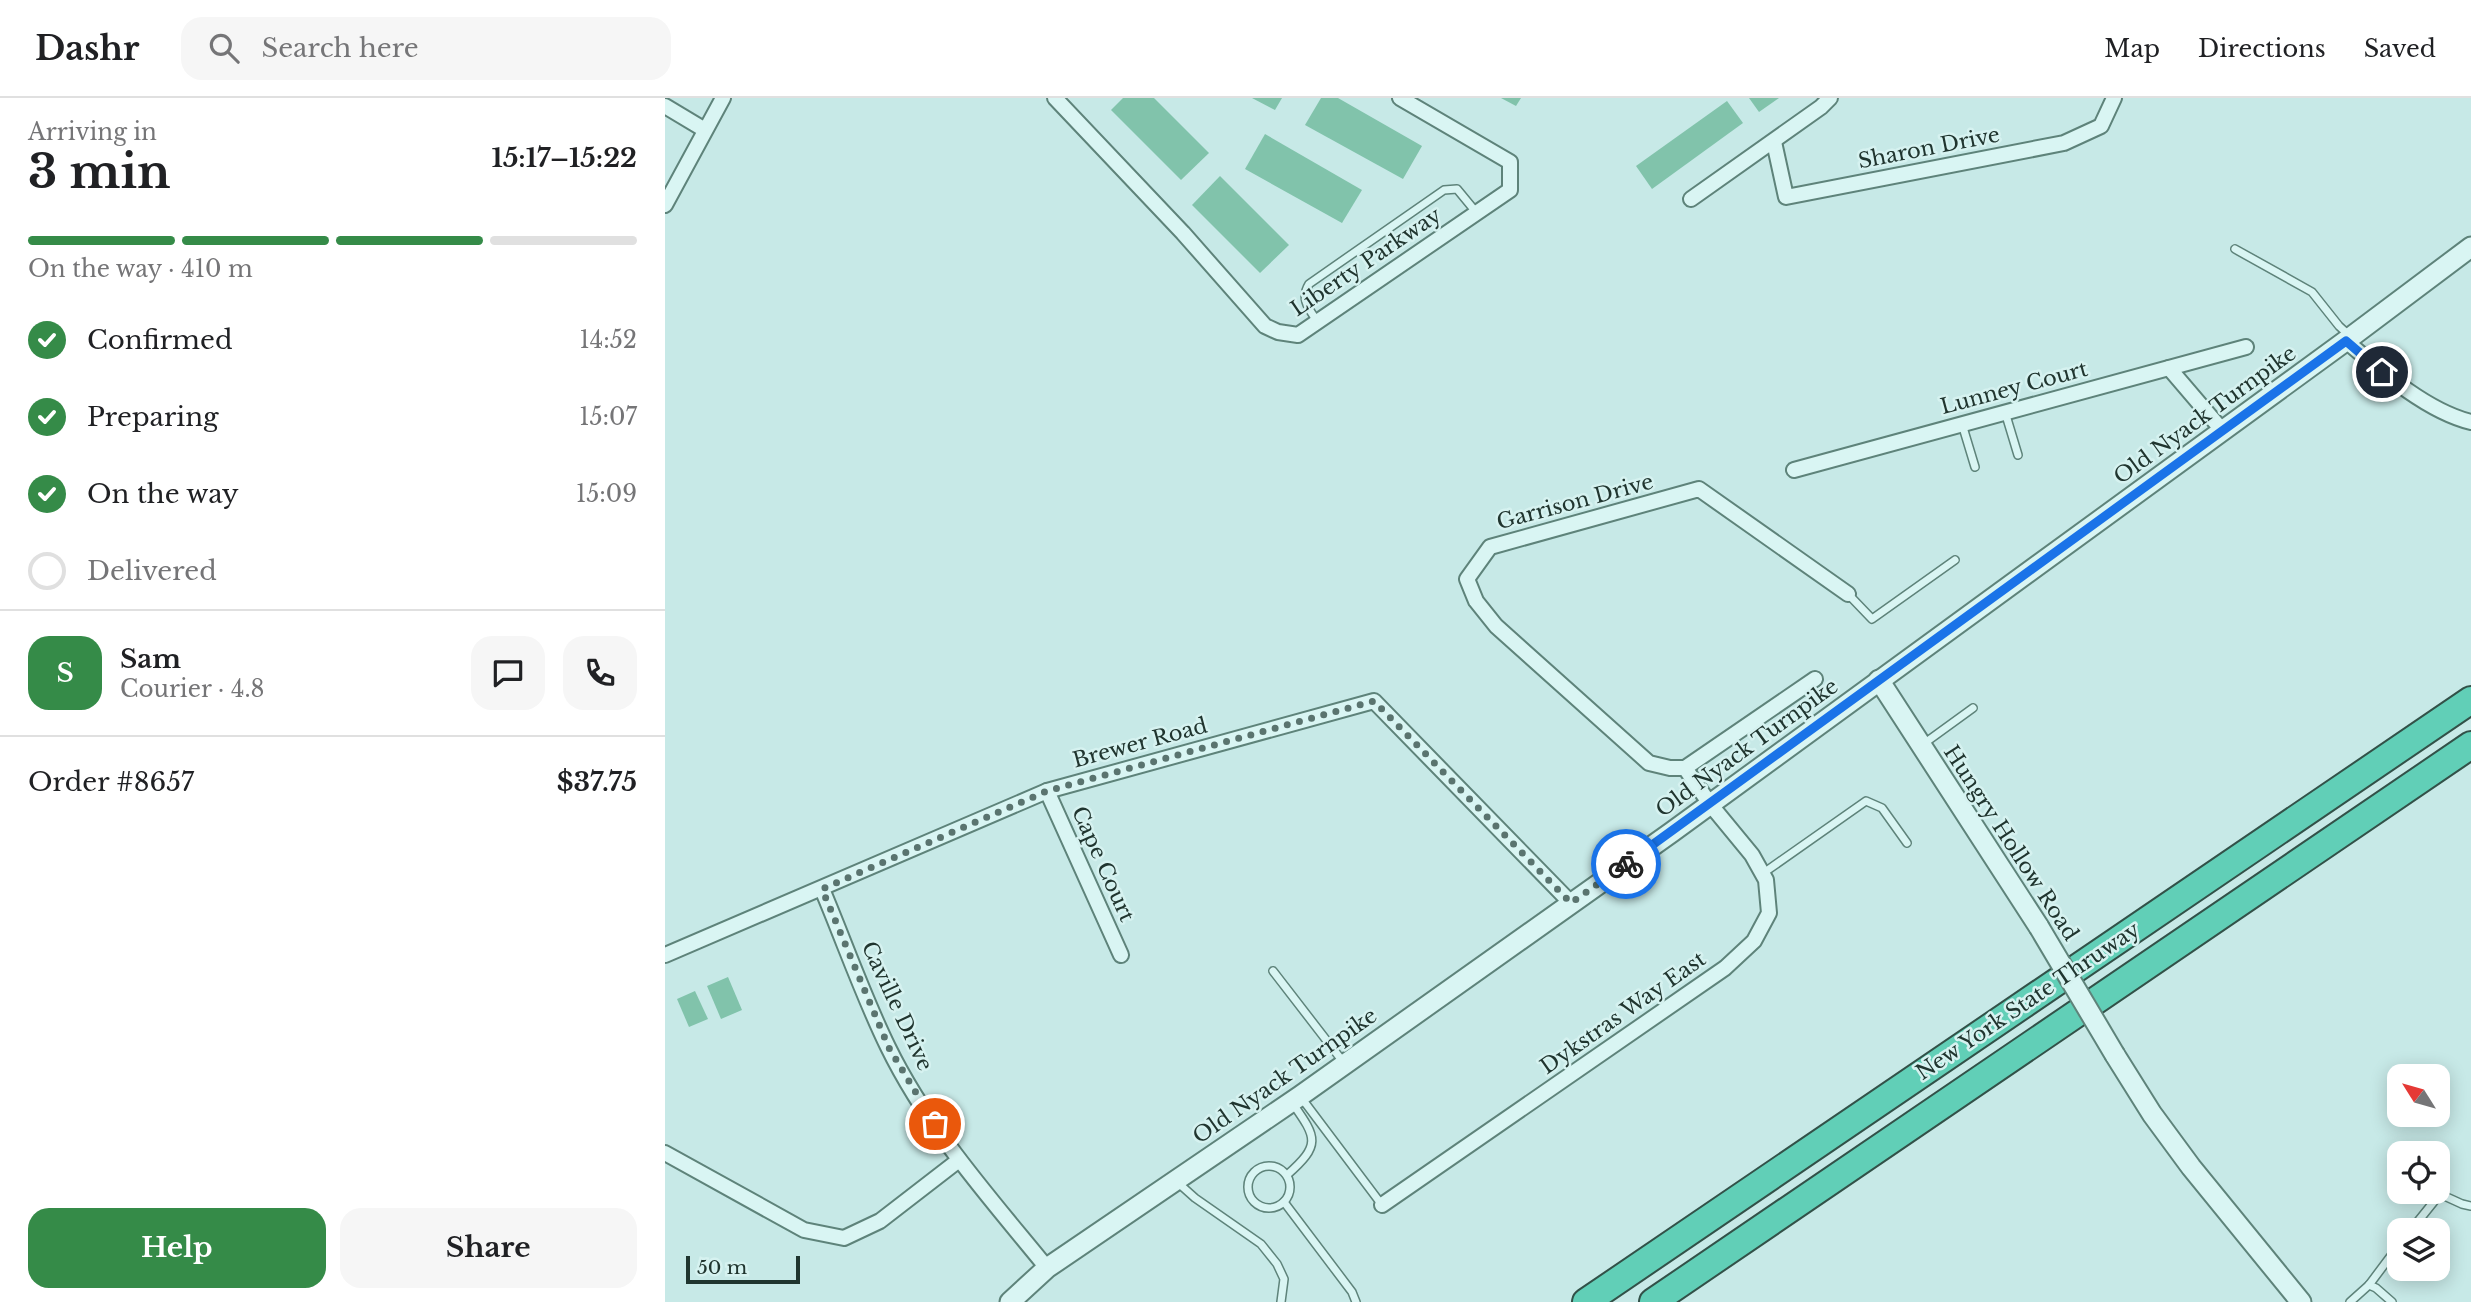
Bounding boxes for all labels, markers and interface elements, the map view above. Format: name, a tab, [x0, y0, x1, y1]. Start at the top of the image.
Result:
search box	[181, 17, 671, 80]
text: Dashr	[35, 28, 139, 69]
icon: search	[205, 29, 243, 67]
text: Search here	[261, 32, 419, 64]
text: Map	[2104, 34, 2160, 63]
text: Directions	[2198, 34, 2326, 63]
text: Saved	[2364, 34, 2436, 63]
text: Arriving in	[28, 118, 157, 146]
street label: Sharon Drive	[1856, 122, 2002, 174]
text: 15:17–15:22	[492, 142, 637, 174]
text: 3 min	[28, 143, 170, 200]
street label: Liberty Parkway	[1286, 202, 1447, 322]
text: On the way · 410 m	[28, 255, 253, 283]
icon: check	[28, 321, 66, 359]
text: Confirmed	[87, 324, 232, 356]
text: 14:52	[580, 326, 637, 354]
street label: Old Nyack Turnpike	[2109, 340, 2301, 490]
pin	[2352, 342, 2412, 402]
icon: home	[2363, 353, 2401, 391]
street label: Lunney Court	[1937, 356, 2091, 420]
icon: check	[28, 398, 66, 436]
text: Preparing	[87, 401, 219, 433]
text: 15:07	[579, 403, 637, 431]
street label: Garrison Drive	[1494, 469, 1656, 535]
icon: check	[28, 475, 66, 513]
text: On the way	[87, 478, 239, 510]
text: 15:09	[576, 480, 637, 508]
text: Delivered	[87, 555, 217, 587]
button: chat	[471, 636, 545, 710]
button: phone	[563, 636, 637, 710]
text: Sam	[120, 643, 181, 675]
text: S	[56, 657, 74, 689]
street label: Old Nyack Turnpike	[1651, 673, 1843, 823]
text: Courier · 4.8	[120, 675, 265, 703]
street label: Brewer Road	[1070, 713, 1210, 773]
street label: Hungry Hollow Road	[1938, 740, 2084, 946]
text: Order #8657	[28, 766, 194, 798]
text: $37.75	[557, 766, 637, 798]
street label: Cape Court	[1066, 802, 1140, 926]
courier	[1591, 829, 1661, 899]
icon: bike	[1607, 845, 1645, 883]
street label: New York State Thruway	[1911, 916, 2145, 1086]
street label: Caville Drive	[856, 937, 938, 1075]
street label: Dykstras Way East	[1535, 946, 1711, 1080]
street label: Old Nyack Turnpike	[1188, 1003, 1382, 1149]
north arrow	[2387, 1064, 2450, 1127]
map controls	[2387, 1064, 2450, 1281]
pin	[905, 1094, 965, 1154]
icon: bag	[916, 1105, 954, 1143]
button: locate	[2387, 1141, 2450, 1204]
button: Help	[28, 1208, 326, 1288]
button: Share	[340, 1208, 637, 1288]
button: layers	[2387, 1218, 2450, 1281]
scale bar	[686, 1253, 800, 1285]
text: 50 m	[697, 1256, 747, 1279]

